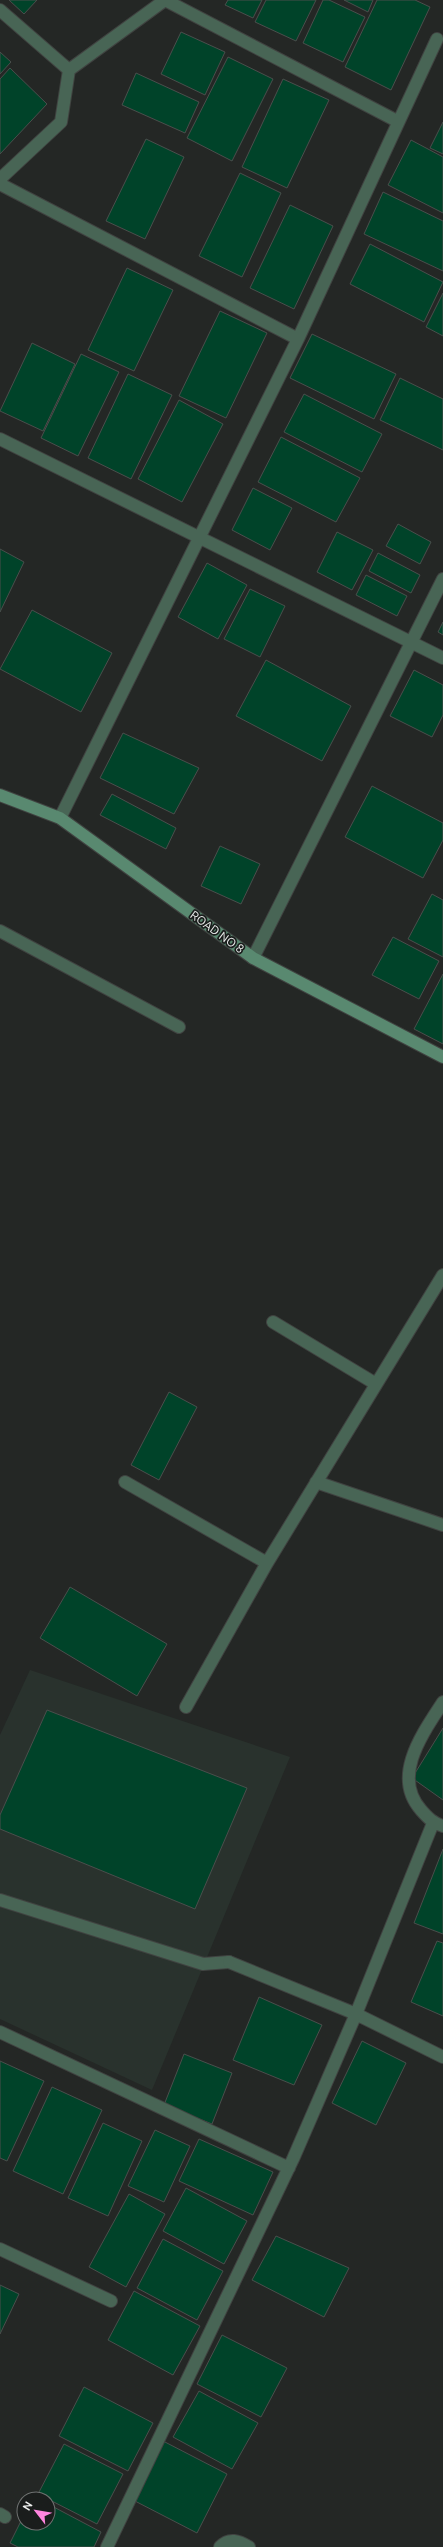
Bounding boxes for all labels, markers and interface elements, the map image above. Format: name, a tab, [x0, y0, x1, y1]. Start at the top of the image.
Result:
street label: ROAD NO 8	[188, 908, 247, 956]
north arrow	[16, 2491, 56, 2531]
text: N	[20, 2499, 35, 2512]

